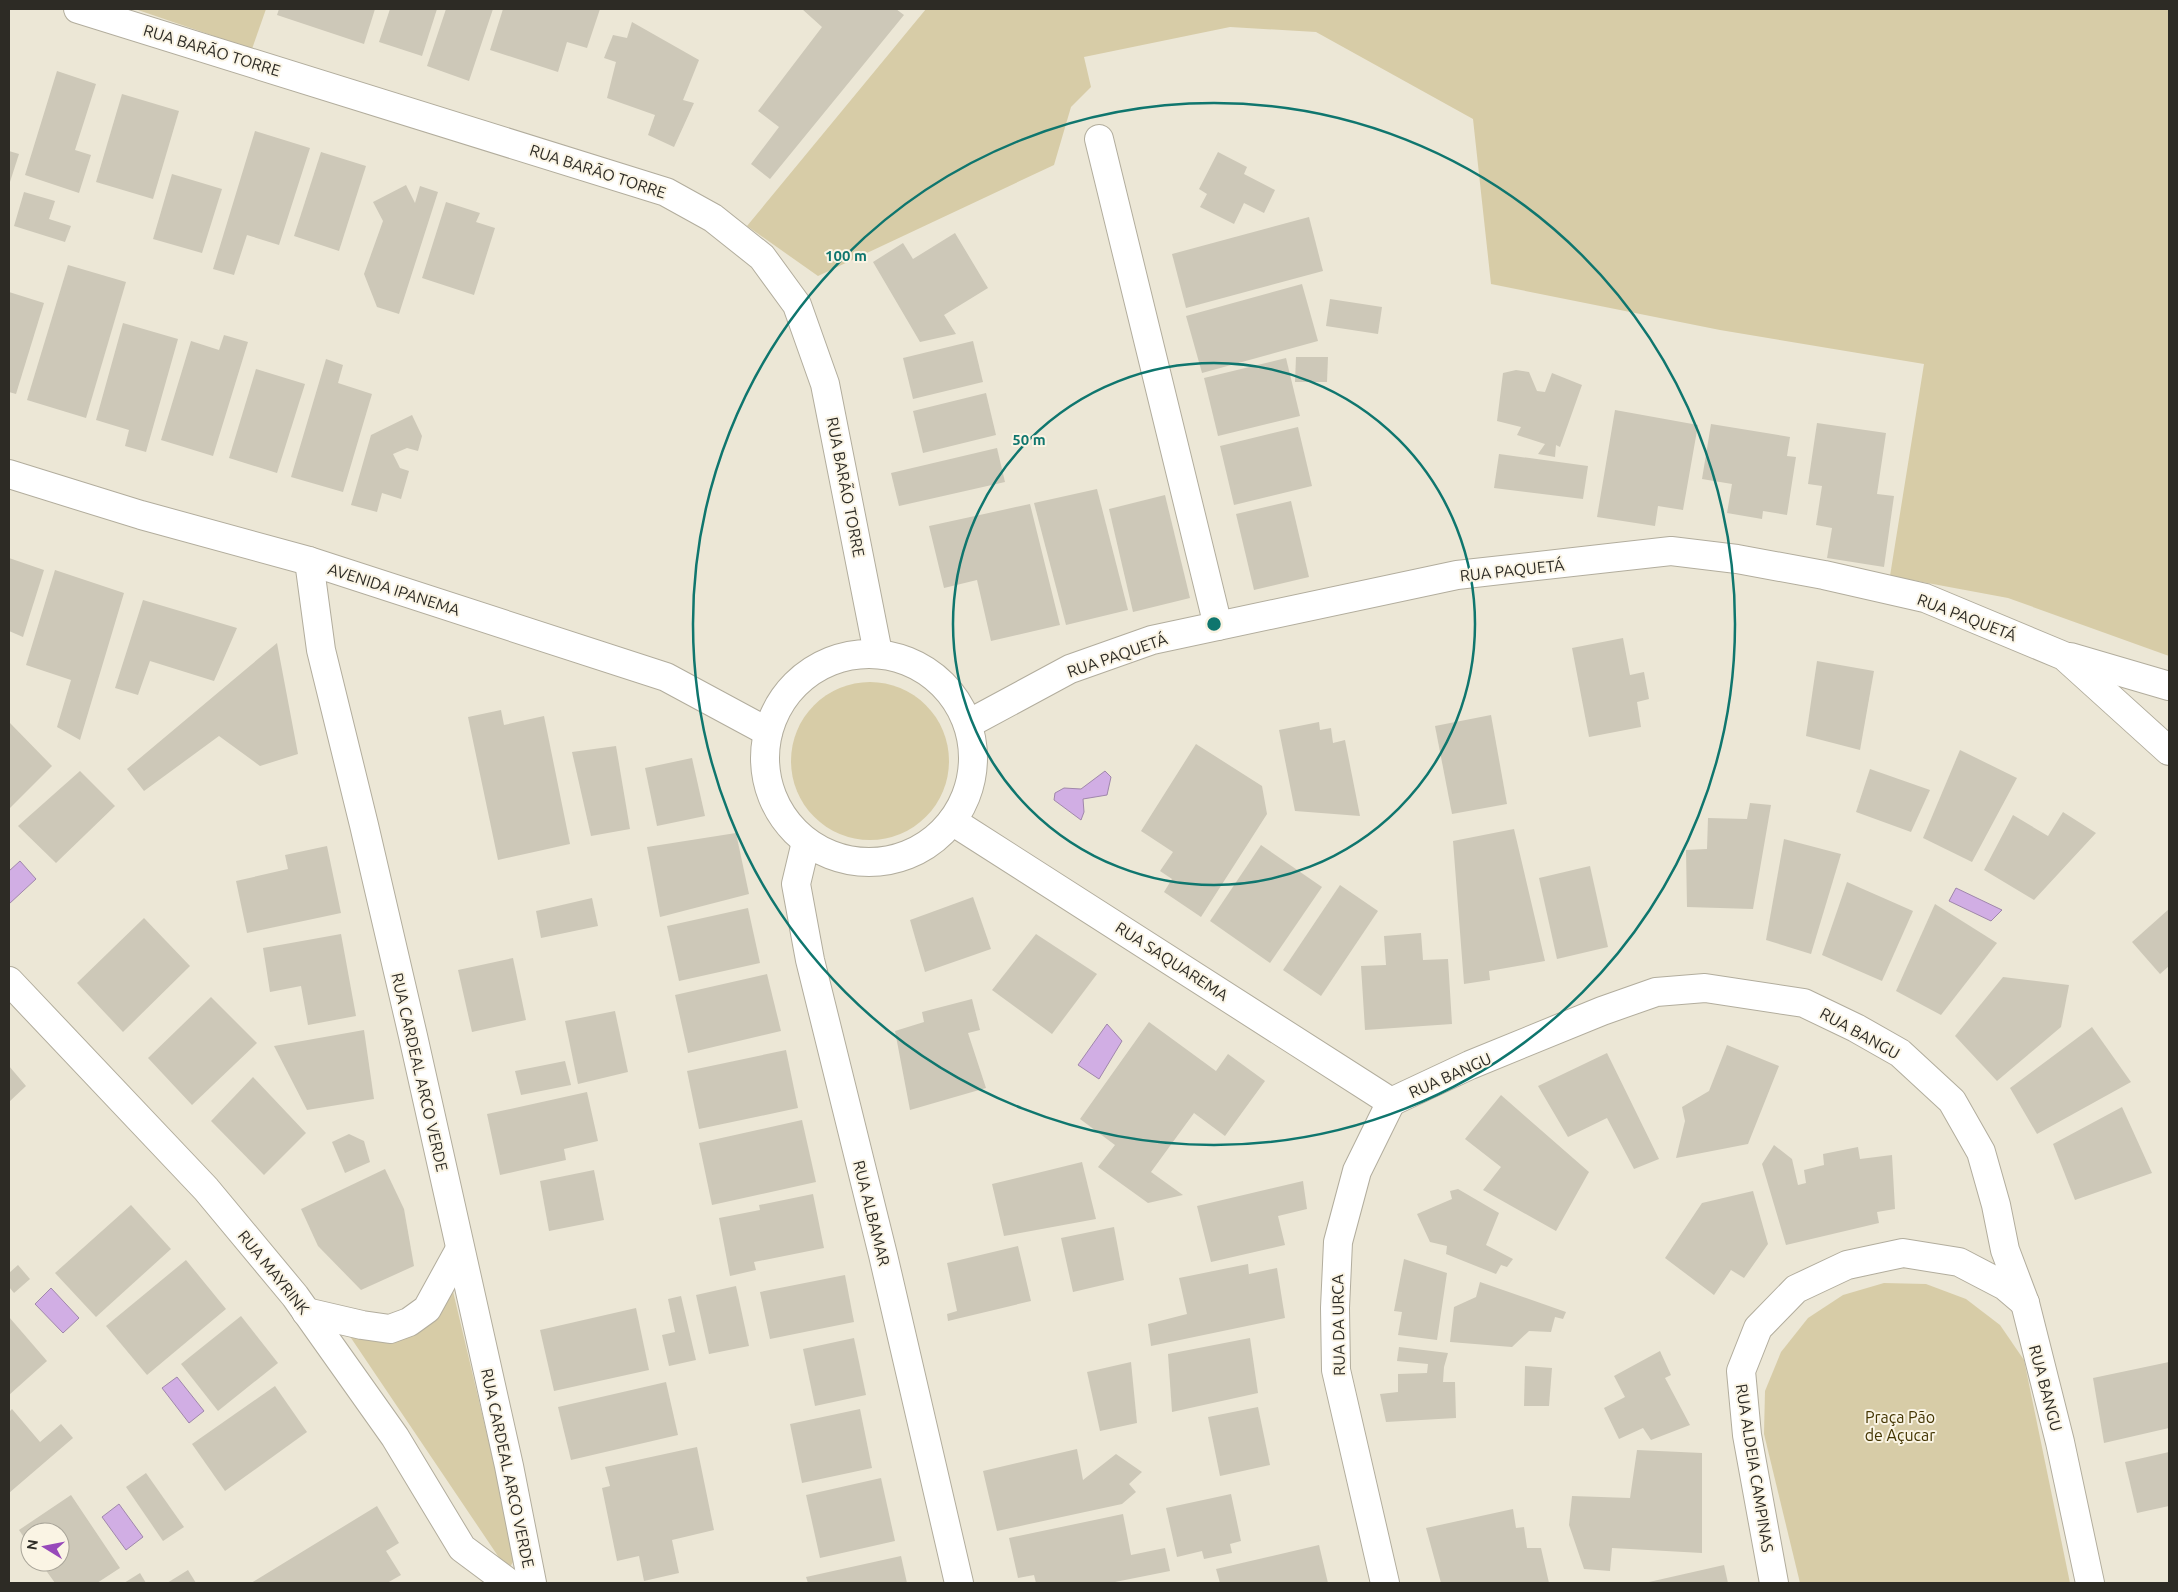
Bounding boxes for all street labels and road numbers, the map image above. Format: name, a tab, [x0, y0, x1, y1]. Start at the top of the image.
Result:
street label: RUA BARÃO TORRE	[141, 20, 283, 79]
street label: RUA BARÃO TORRE	[528, 140, 669, 202]
street label: RUA BARÃO TORRE	[824, 415, 869, 559]
street label: RUA PAQUETÁ	[1459, 554, 1566, 584]
street label: AVENIDA IPANEMA	[326, 559, 463, 619]
street label: RUA PAQUETÁ	[1915, 588, 2020, 644]
street label: RUA PAQUETÁ	[1064, 627, 1170, 681]
street label: RUA SAQUAREMA	[1112, 918, 1232, 1004]
street label: RUA CARDEAL ARCO VERDE	[388, 971, 452, 1173]
street label: RUA BANGU	[1817, 1004, 1903, 1062]
street label: RUA BANGU	[1406, 1049, 1494, 1101]
street label: RUA ALBAMAR	[850, 1158, 894, 1268]
street label: RUA MAYRINK	[235, 1226, 313, 1318]
street label: RUA DA URCA	[1328, 1274, 1348, 1376]
street label: RUA BANGU	[2026, 1343, 2066, 1433]
street label: RUA CARDEAL ARCO VERDE	[478, 1367, 538, 1569]
street label: RUA ALDEIA CAMPINAS	[1733, 1382, 1777, 1554]

